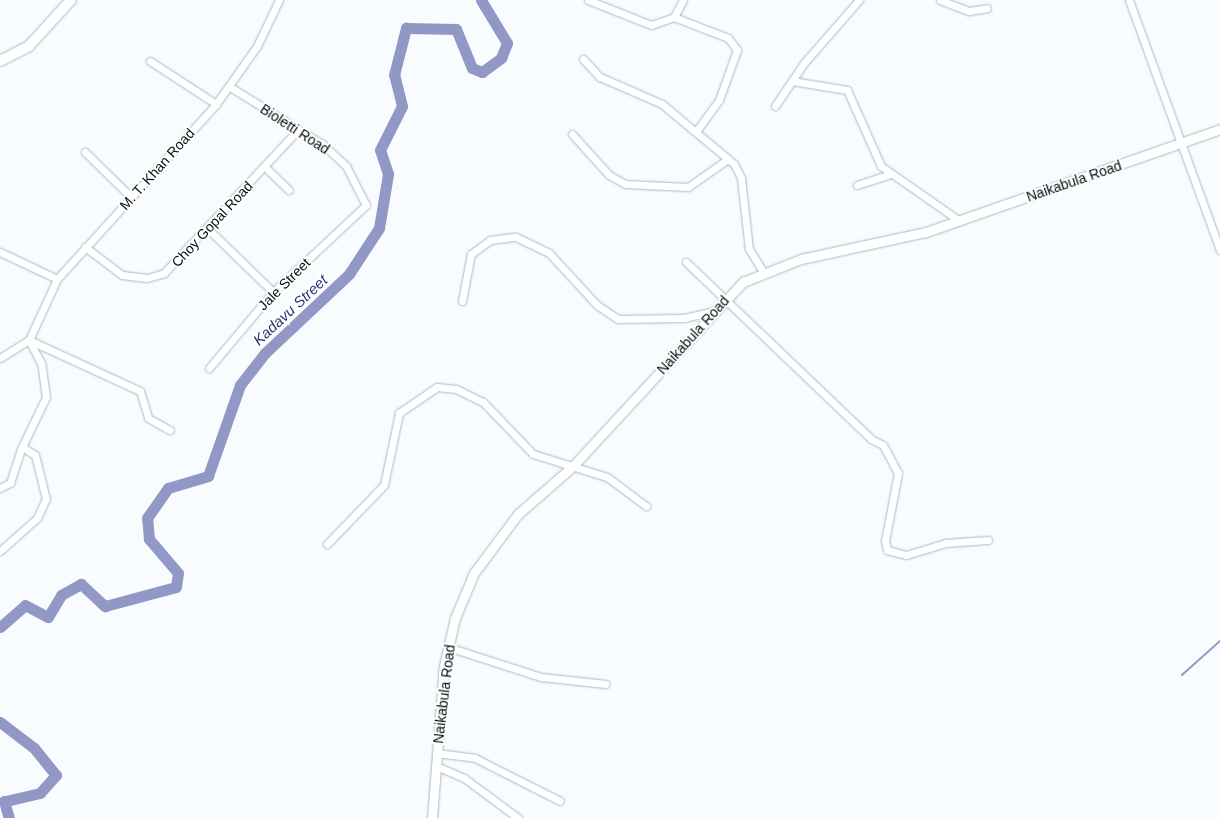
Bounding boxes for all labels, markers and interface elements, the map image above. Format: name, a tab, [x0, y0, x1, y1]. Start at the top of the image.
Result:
street label: Bioletti Road	[257, 100, 333, 158]
street label: M. T. Khan Road	[116, 125, 198, 213]
street label: Naikabula Road	[1024, 157, 1124, 205]
street label: Choy Gopal Road	[168, 178, 256, 270]
street label: Jale Street	[254, 254, 314, 314]
water label: Kadavu Street	[249, 271, 331, 349]
street label: Naikabula Road	[653, 292, 733, 378]
street label: Naikabula Road	[430, 644, 458, 744]

